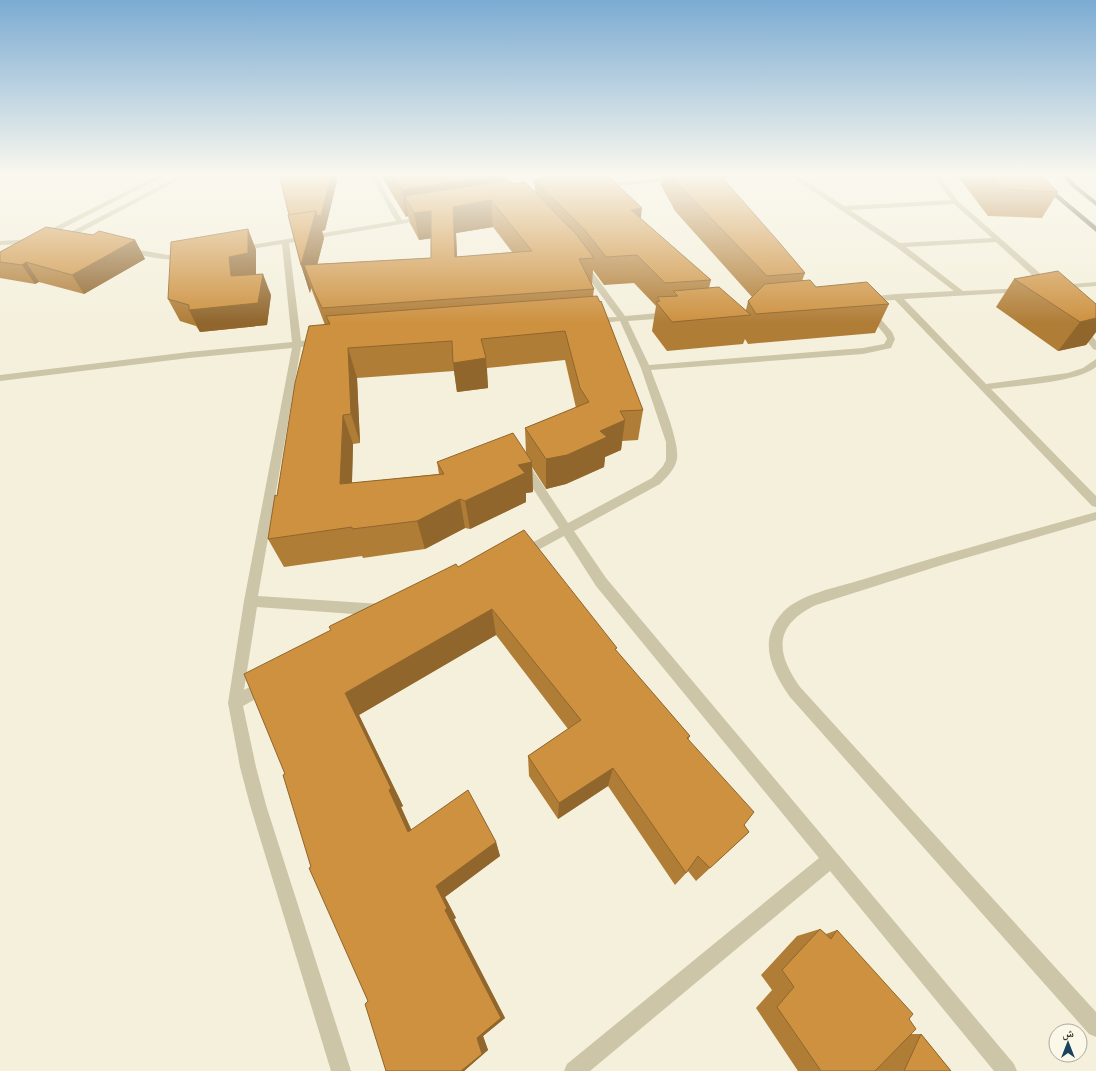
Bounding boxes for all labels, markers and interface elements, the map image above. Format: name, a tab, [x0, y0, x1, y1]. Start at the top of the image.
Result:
north arrow	[1048, 1023, 1088, 1063]
text: ش	[1062, 1027, 1074, 1041]

